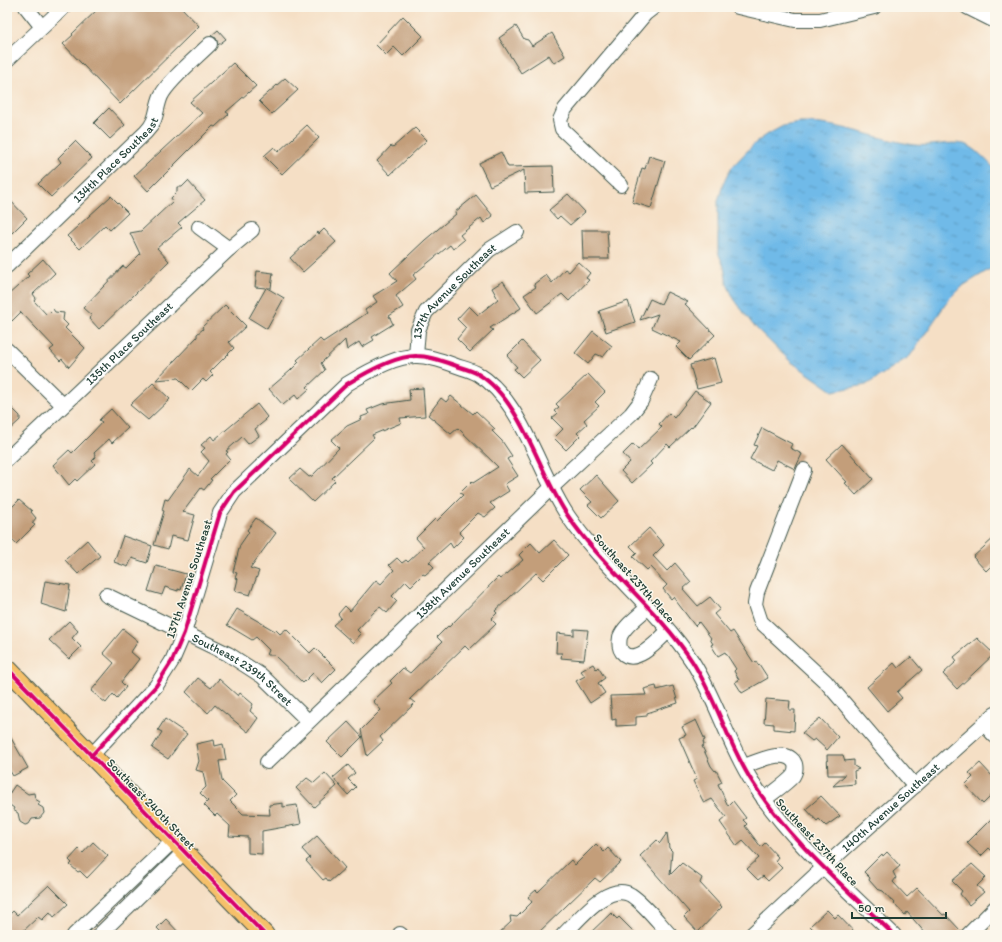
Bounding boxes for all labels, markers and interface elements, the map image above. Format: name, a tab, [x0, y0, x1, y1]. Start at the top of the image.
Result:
street label: 134th Place Southeast	[70, 115, 162, 206]
street label: 137th Avenue Southeast	[410, 240, 499, 340]
street label: 135th Place Southeast	[83, 299, 176, 388]
street label: 137th Avenue Southeast	[163, 517, 215, 640]
street label: 138th Avenue Southeast	[413, 524, 513, 622]
street label: Southeast 237th Place	[590, 531, 678, 626]
street label: Southeast 239th Street	[190, 631, 296, 709]
street label: Southeast 240th Street	[104, 756, 198, 853]
street label: 140th Avenue Southeast	[839, 760, 943, 855]
street label: Southeast 237th Place	[773, 795, 861, 889]
scale bar	[852, 894, 946, 920]
text: 50 m	[858, 901, 884, 915]

